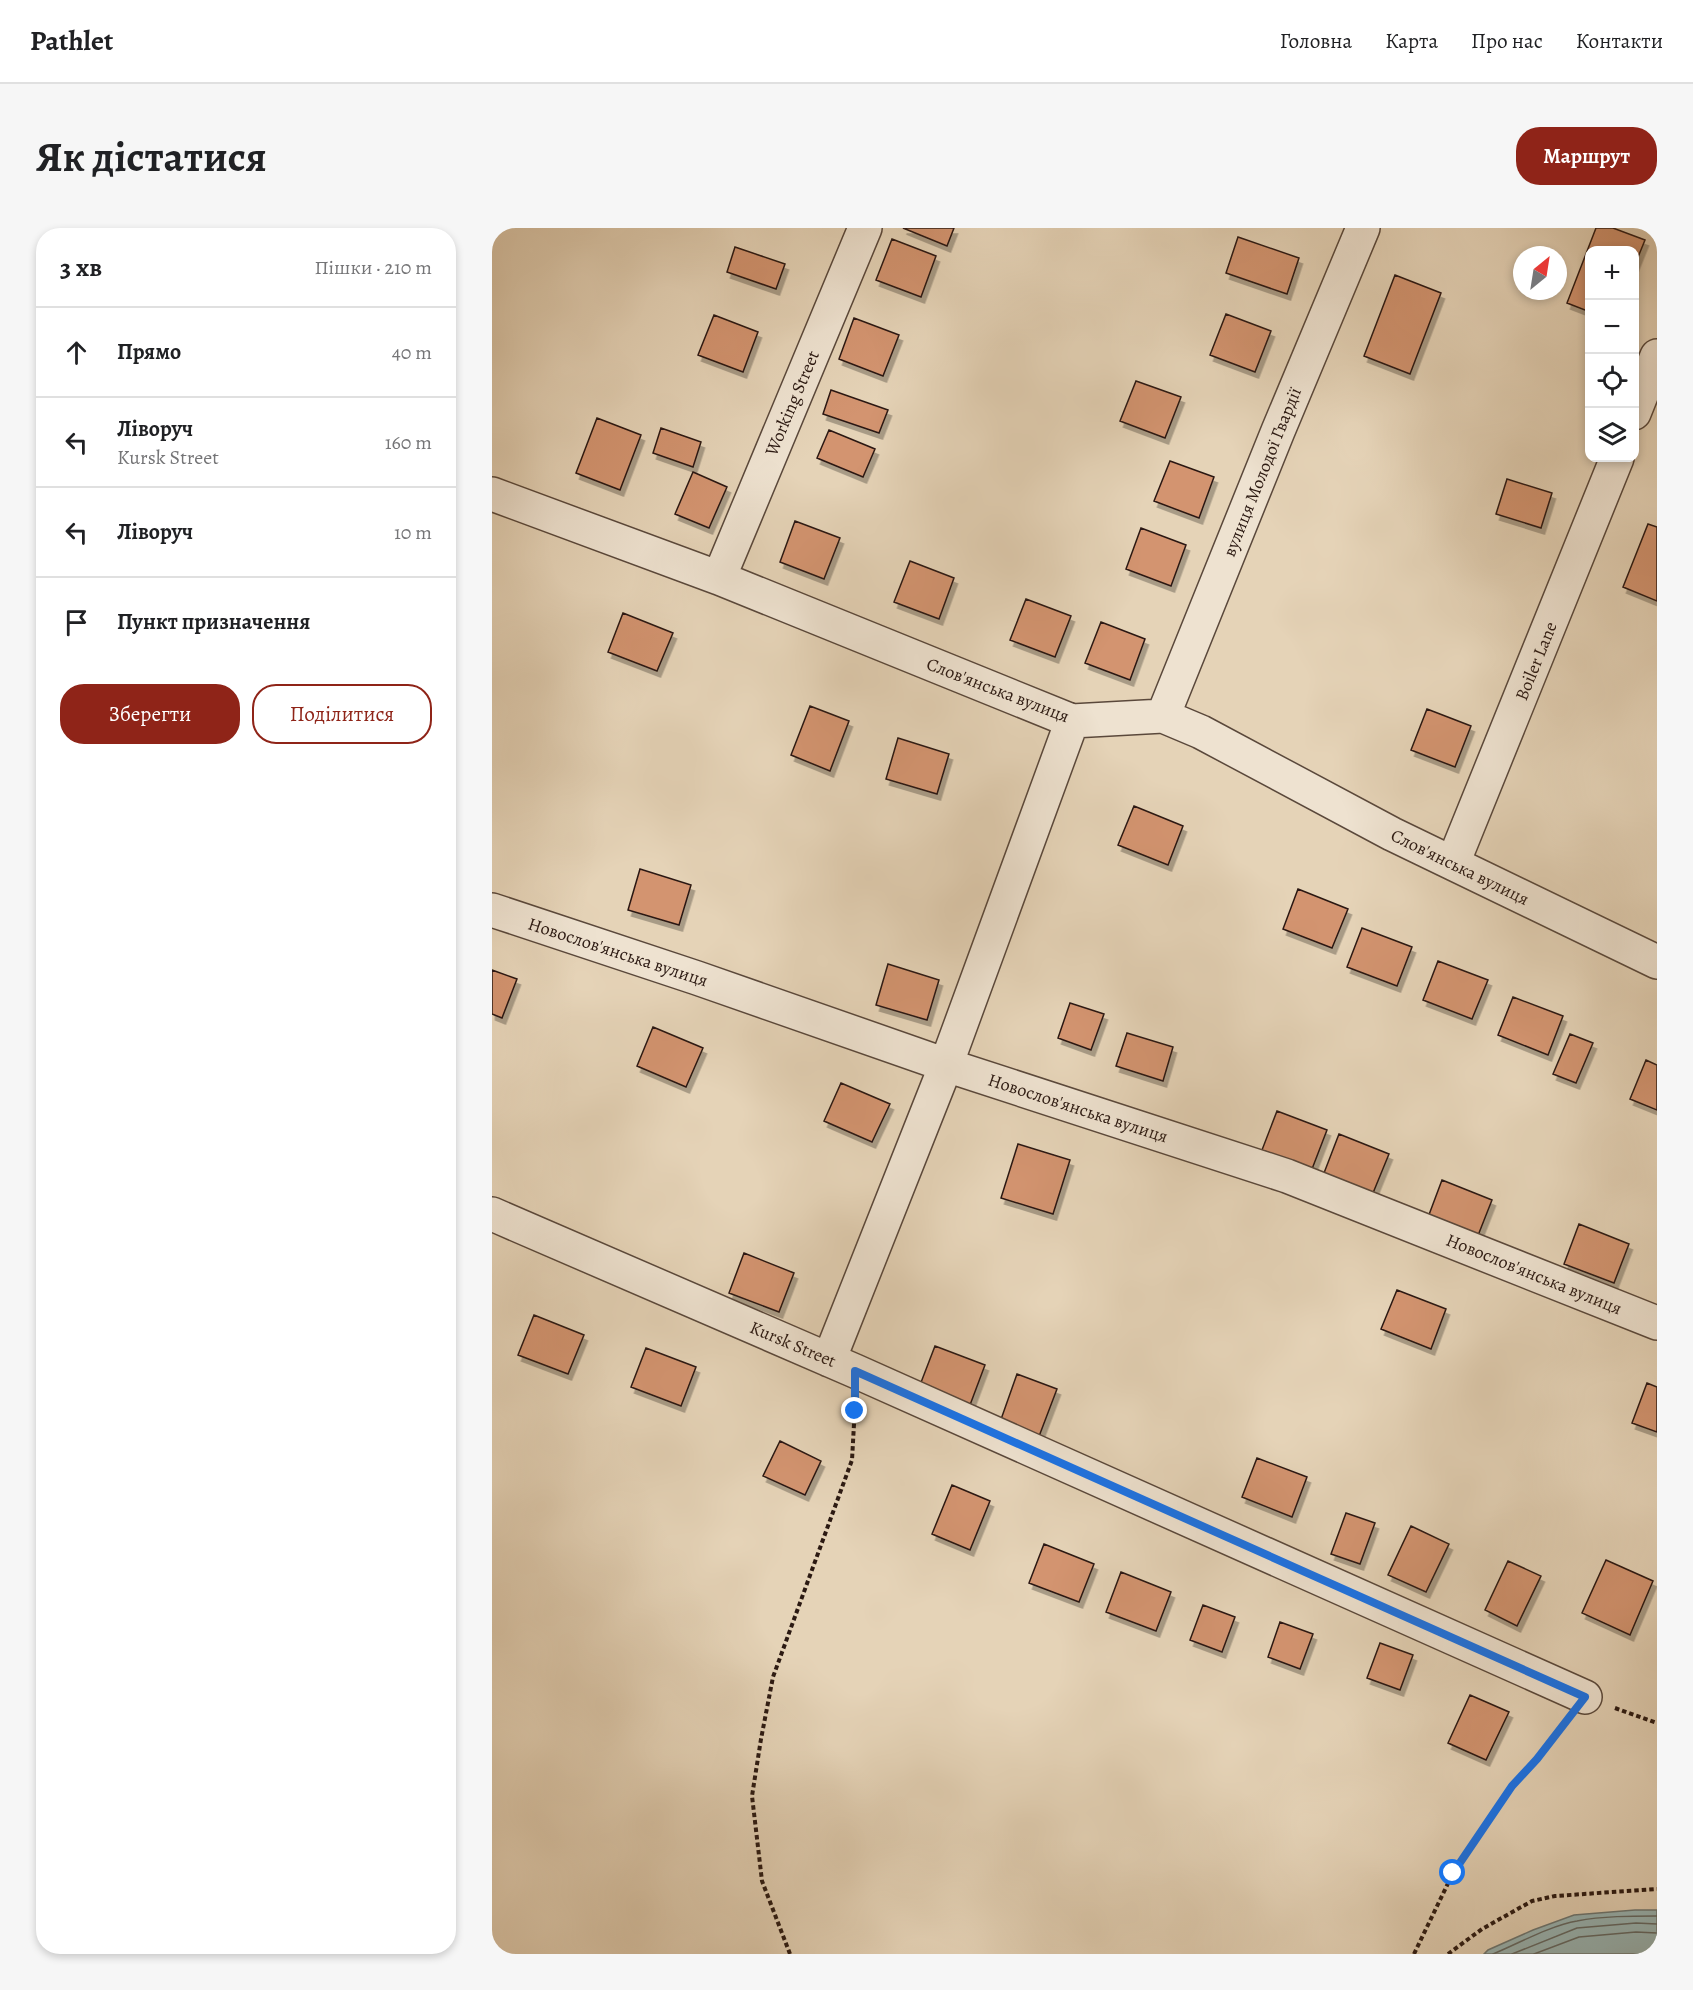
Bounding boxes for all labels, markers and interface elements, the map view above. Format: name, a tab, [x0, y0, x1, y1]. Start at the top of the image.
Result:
text: Pathlet	[30, 22, 113, 60]
text: Головна	[1280, 27, 1352, 55]
text: Карта	[1385, 27, 1438, 55]
text: Про нас	[1471, 27, 1543, 55]
text: Контакти	[1576, 27, 1663, 55]
button: Маршрут	[1516, 127, 1657, 185]
text: Як дістатися	[36, 128, 267, 185]
north arrow	[1513, 246, 1567, 300]
map controls	[1585, 246, 1639, 462]
button: +	[1585, 246, 1639, 300]
text: 3 хв	[60, 250, 102, 285]
text: Пішки · 210 m	[314, 254, 432, 281]
button: −	[1585, 300, 1639, 354]
icon: ahead	[60, 336, 93, 369]
text: Прямо	[117, 337, 181, 367]
text: 40 m	[392, 339, 432, 366]
street label: Working Street	[759, 347, 825, 460]
button: locate	[1585, 354, 1639, 408]
street label: вулиця Молодої Гвардії	[1217, 384, 1307, 560]
button: layers	[1585, 408, 1639, 462]
text: Ліворуч	[117, 414, 193, 444]
icon: left	[60, 426, 93, 459]
text: 160 m	[385, 429, 432, 456]
text: Kursk Street	[117, 444, 219, 471]
icon: left	[60, 516, 93, 549]
text: Ліворуч	[117, 517, 193, 547]
text: 10 m	[394, 519, 432, 546]
icon: arrive	[60, 606, 93, 639]
text: Пункт призначення	[117, 607, 310, 637]
street label: Boiler Lane	[1509, 618, 1563, 704]
street label: Слов'янська вулиця	[923, 652, 1073, 728]
button: Зберегти	[60, 684, 240, 744]
button: Поділитися	[252, 684, 432, 744]
street label: Слов'янська вулиця	[1387, 823, 1533, 911]
street label: Новослов'янська вулиця	[525, 912, 711, 992]
street label: Новослов'янська вулиця	[985, 1068, 1171, 1148]
street label: Новослов'янська вулиця	[1442, 1228, 1626, 1320]
street label: Kursk Street	[746, 1315, 840, 1373]
route end	[841, 1397, 867, 1423]
route start	[1439, 1859, 1465, 1885]

